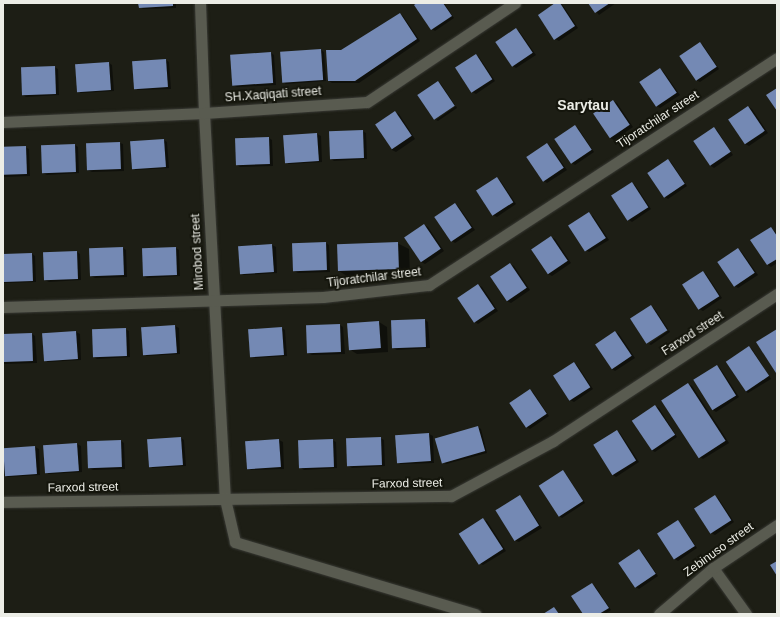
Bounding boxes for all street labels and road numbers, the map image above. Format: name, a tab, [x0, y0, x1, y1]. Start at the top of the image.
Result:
street label: SH.Xaqiqati street	[224, 84, 322, 106]
street label: Tijoratchilar street	[614, 88, 702, 152]
street label: Mirobod street	[189, 213, 207, 291]
street label: Tijoratchilar street	[326, 265, 422, 291]
street label: Farxod street	[659, 309, 727, 359]
street label: Farxod street	[372, 476, 442, 492]
street label: Farxod street	[48, 480, 118, 496]
street label: Zebinuso street	[681, 520, 757, 580]

